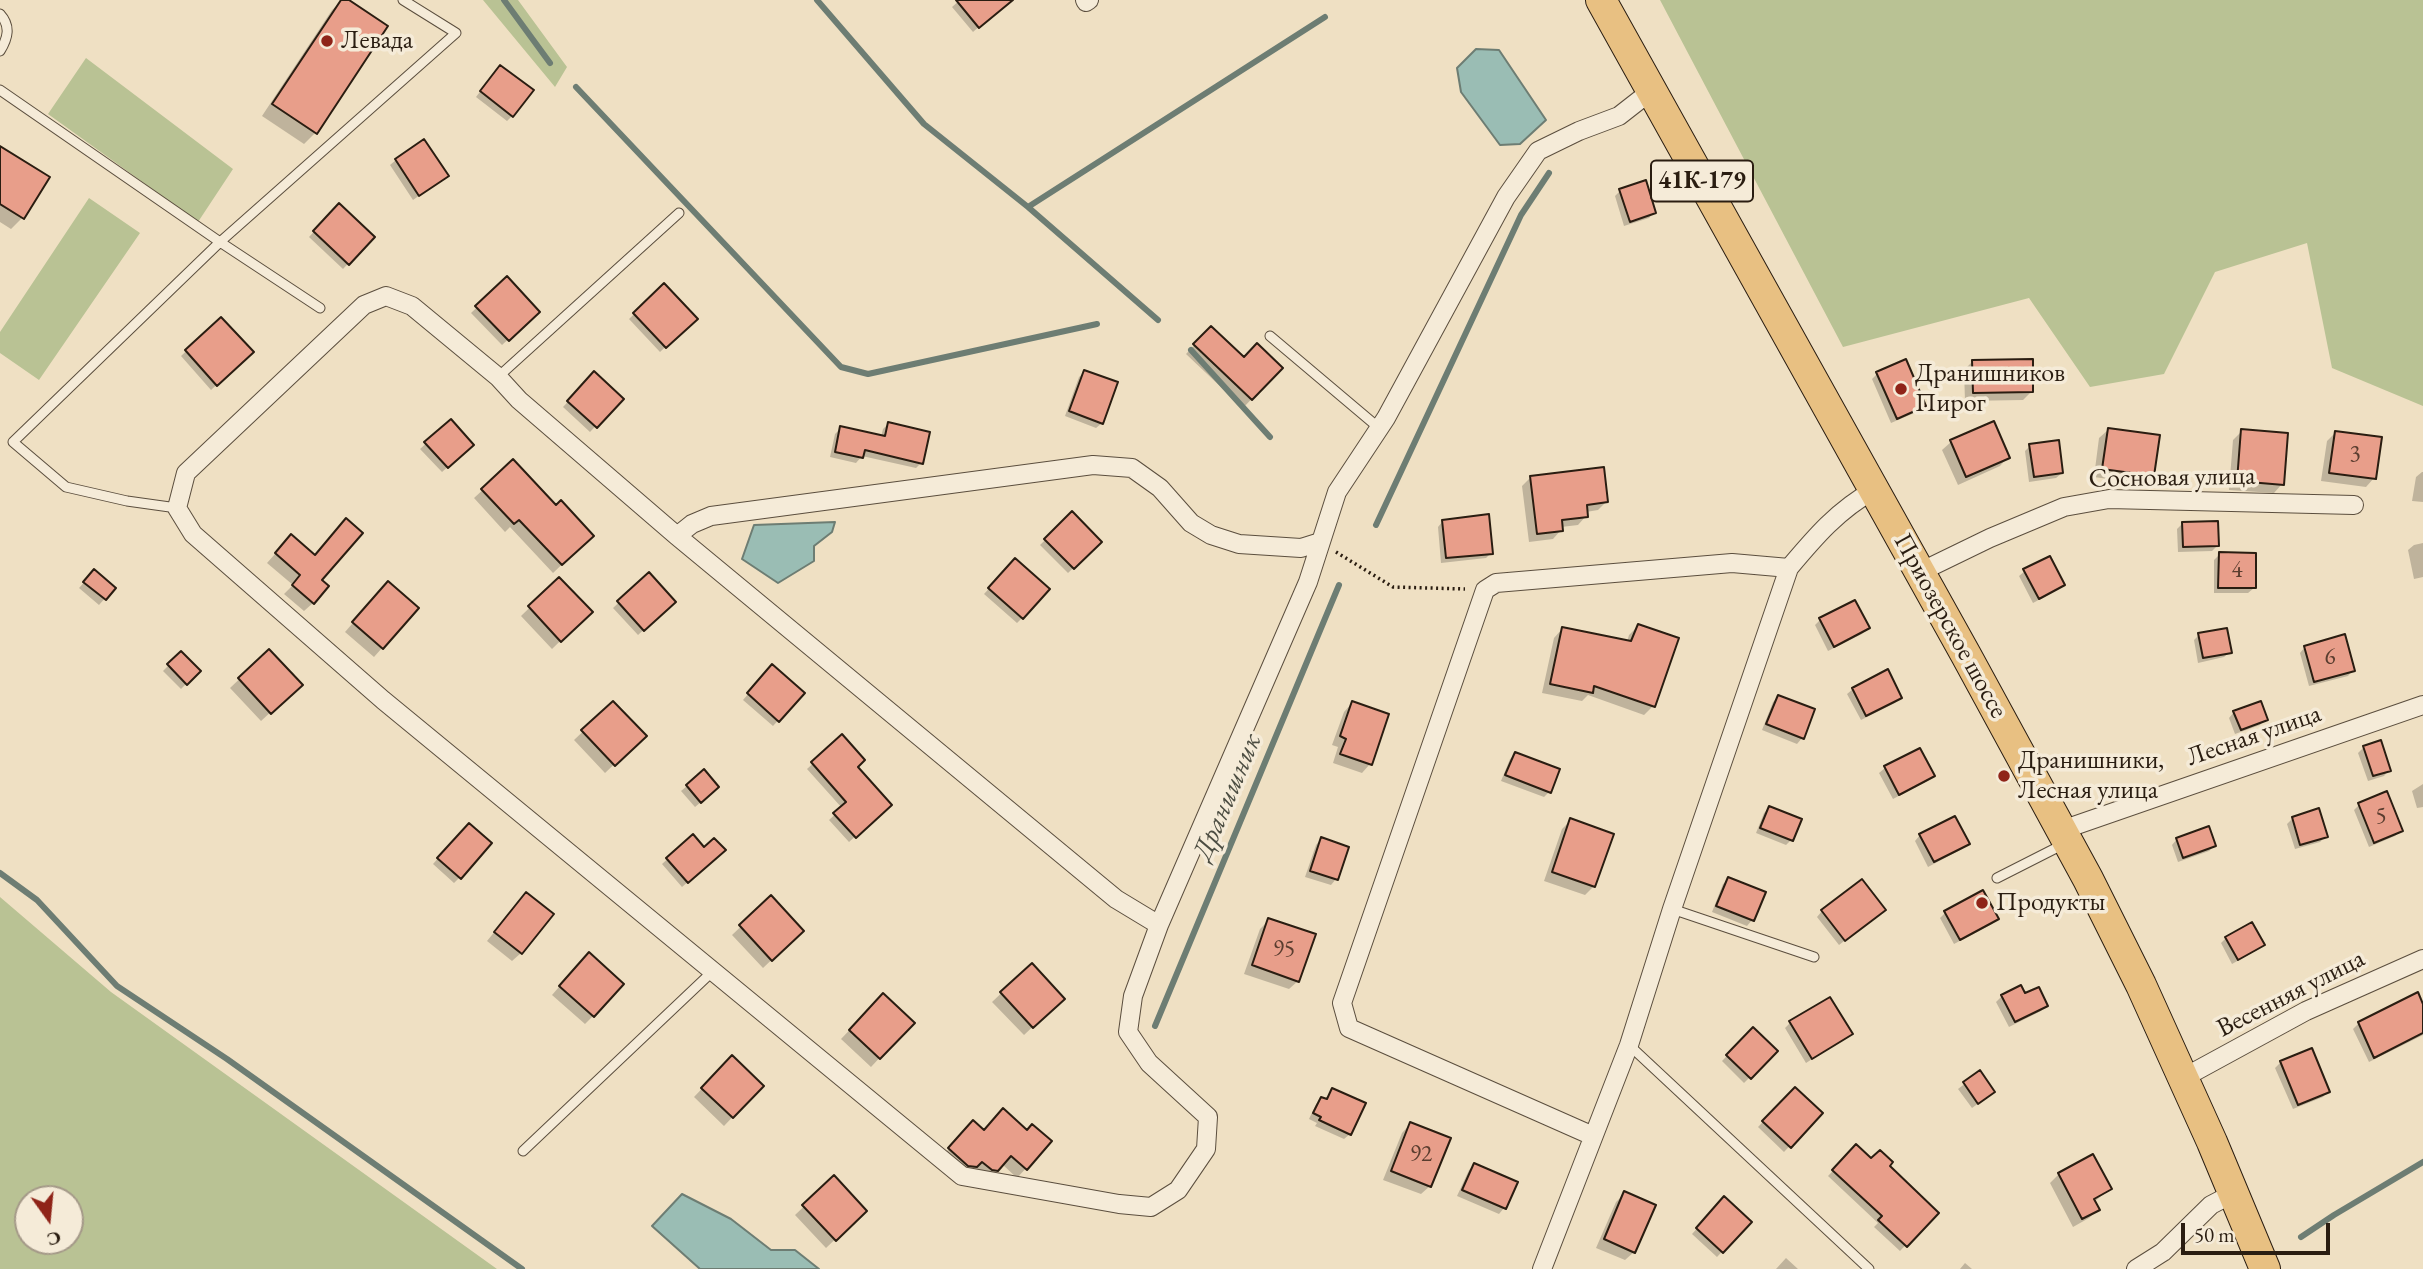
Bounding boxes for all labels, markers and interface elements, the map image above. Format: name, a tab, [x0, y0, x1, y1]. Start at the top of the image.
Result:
place label: Левада	[341, 25, 413, 57]
marker: Левада	[319, 33, 335, 49]
road number: 41К-179	[1651, 160, 1753, 202]
place label: Дранишников Пирог	[1915, 358, 2065, 420]
marker: Дранишников Пирог	[1893, 381, 1909, 397]
house number: 3	[2349, 441, 2361, 469]
street label: Сосновая улица	[2088, 461, 2256, 495]
street label: Приозерское шоссе	[1886, 528, 2014, 724]
house number: 4	[2231, 557, 2243, 585]
house number: 6	[2324, 644, 2336, 672]
street label: Лесная улица	[2183, 698, 2325, 774]
water label: Дранишник	[1186, 729, 1270, 865]
place label: Дранишники, Лесная улица	[2018, 745, 2164, 806]
marker: Дранишники, Лесная улица	[1996, 768, 2012, 784]
house number: 5	[2375, 803, 2387, 831]
place label: Продукты	[1996, 887, 2105, 919]
marker: Продукты	[1974, 895, 1990, 911]
house number: 95	[1273, 936, 1295, 964]
street label: Весенняя улица	[2212, 943, 2370, 1045]
house number: 92	[1410, 1141, 1432, 1169]
north arrow	[14, 1185, 84, 1255]
scale bar	[2185, 1210, 2334, 1254]
text: 50 m	[2194, 1221, 2235, 1248]
text: С	[44, 1225, 64, 1253]

